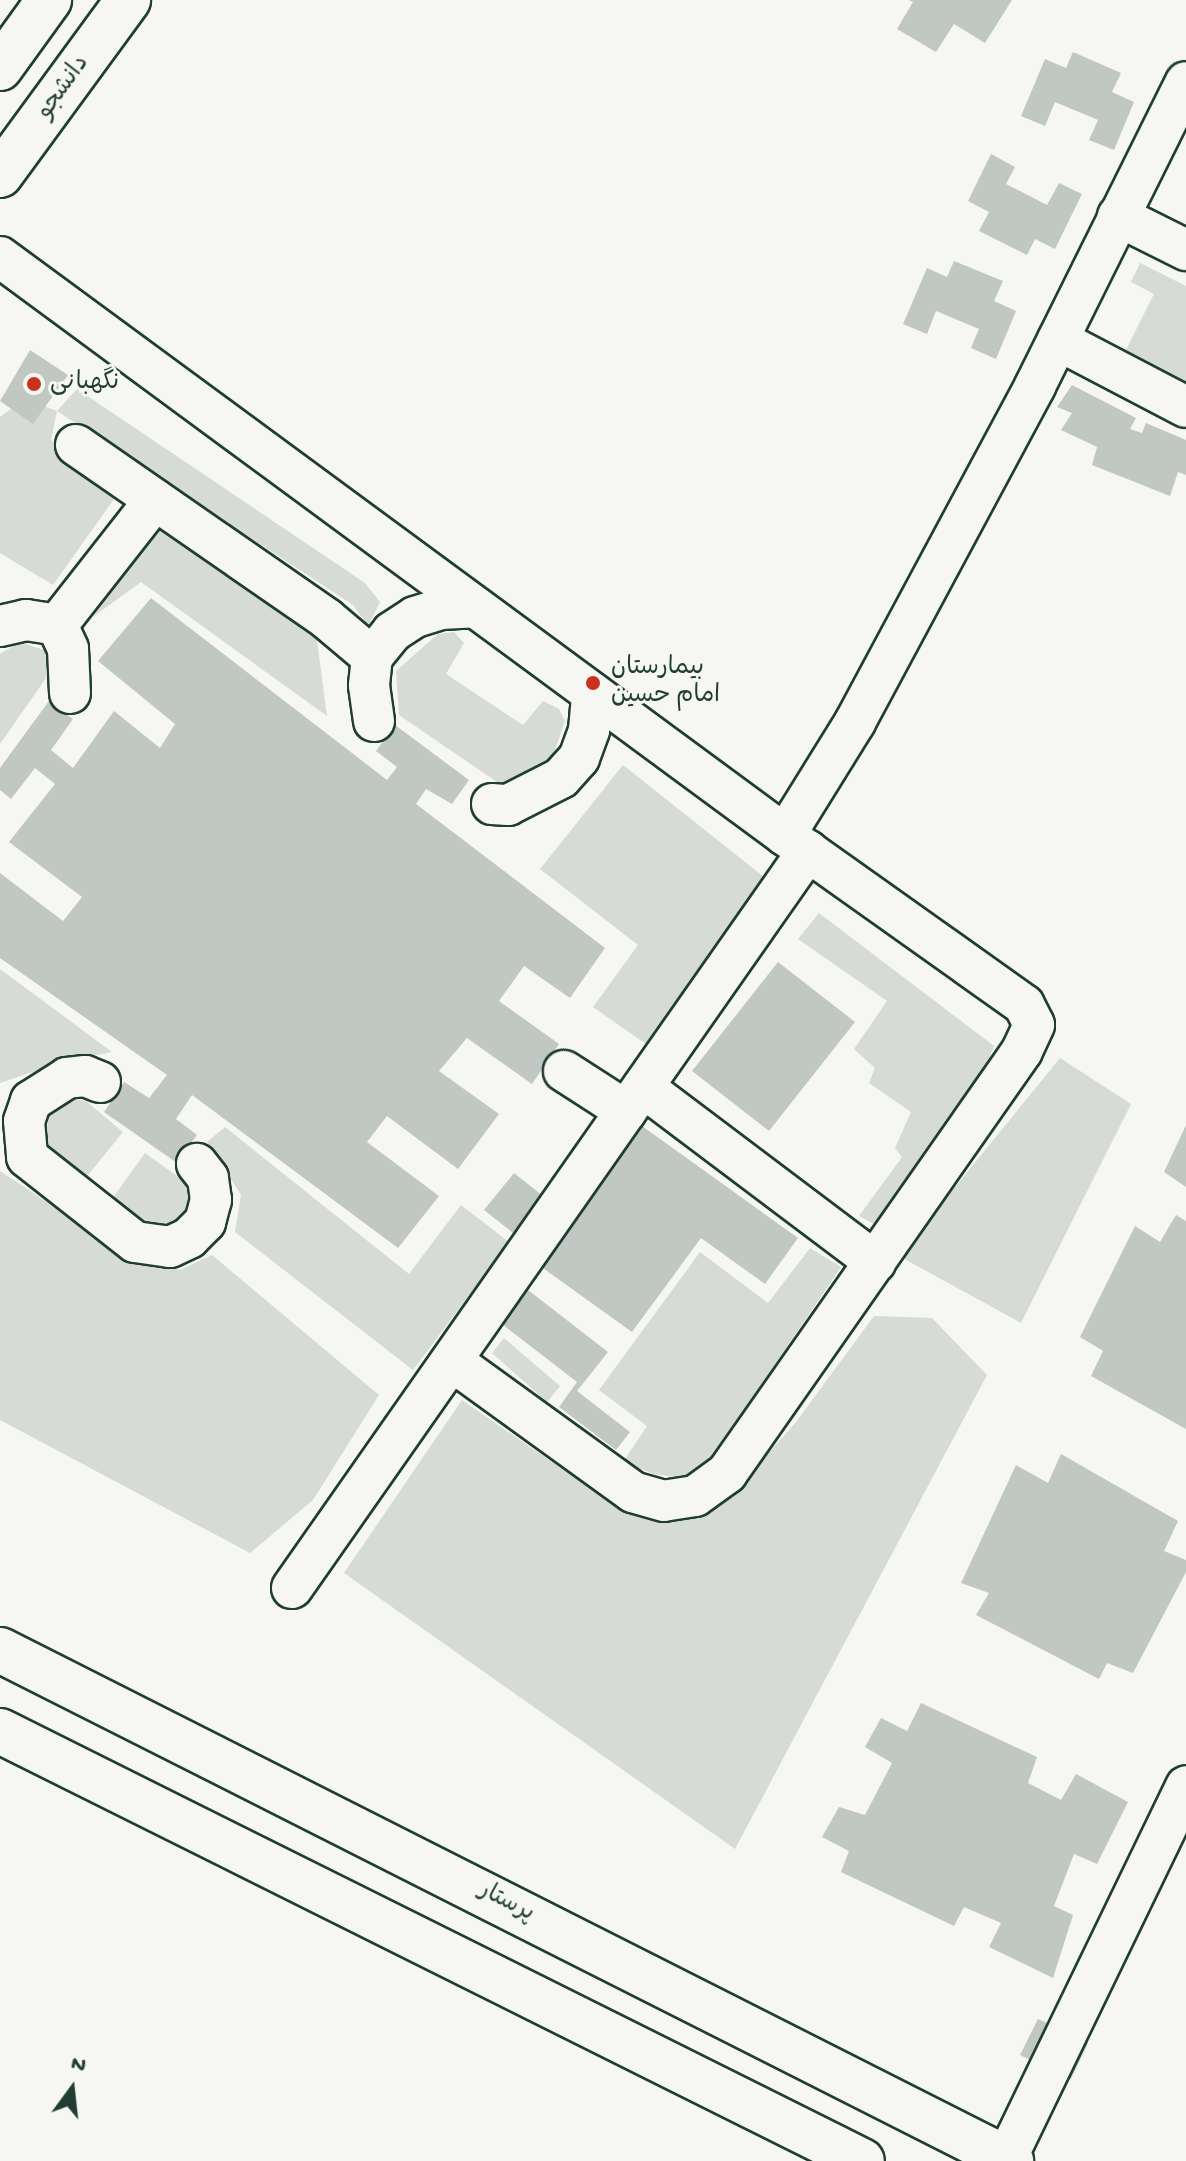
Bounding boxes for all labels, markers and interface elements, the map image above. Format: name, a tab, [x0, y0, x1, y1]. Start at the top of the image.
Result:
street label: دانشجو	[31, 51, 97, 125]
place label: نگهبانی	[50, 370, 119, 398]
marker: نگهبانی	[25, 375, 43, 393]
place label: بیمارستان امام حسین	[611, 655, 720, 711]
marker: بیمارستان امام حسین	[582, 672, 604, 694]
street label: پرستار	[473, 1877, 539, 1929]
north arrow	[32, 2049, 112, 2129]
text: N	[68, 2051, 89, 2080]

